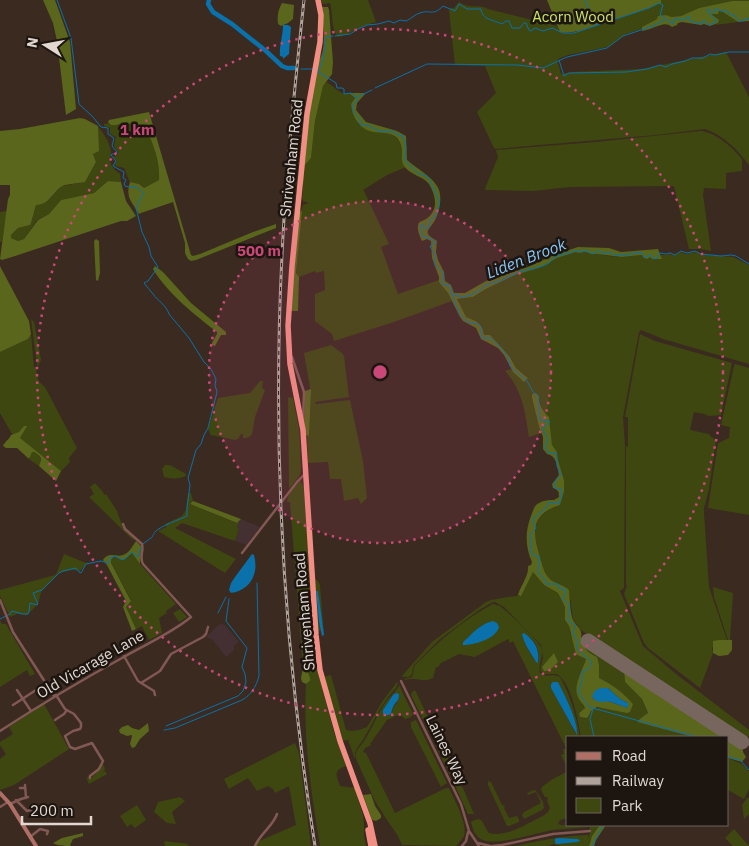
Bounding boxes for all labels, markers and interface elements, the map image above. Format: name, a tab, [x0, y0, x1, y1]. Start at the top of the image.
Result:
park label: Acorn Wood	[532, 7, 614, 26]
north arrow	[20, 20, 70, 70]
text: N	[22, 36, 42, 49]
street label: Shrivenham Road	[275, 98, 307, 218]
text: 1 km	[120, 120, 154, 139]
water label: Liden Brook	[483, 233, 569, 282]
text: 500 m	[237, 241, 281, 260]
centre of rings	[371, 363, 389, 381]
street label: Shrivenham Road	[289, 552, 319, 672]
street label: Old Vicarage Lane	[33, 626, 147, 702]
street label: Laines Way	[422, 712, 472, 789]
legend	[566, 736, 729, 826]
text: Road	[612, 746, 647, 765]
text: Railway	[612, 771, 665, 790]
scale bar	[22, 794, 91, 826]
text: Park	[612, 796, 642, 815]
text: 200 m	[30, 801, 74, 820]

